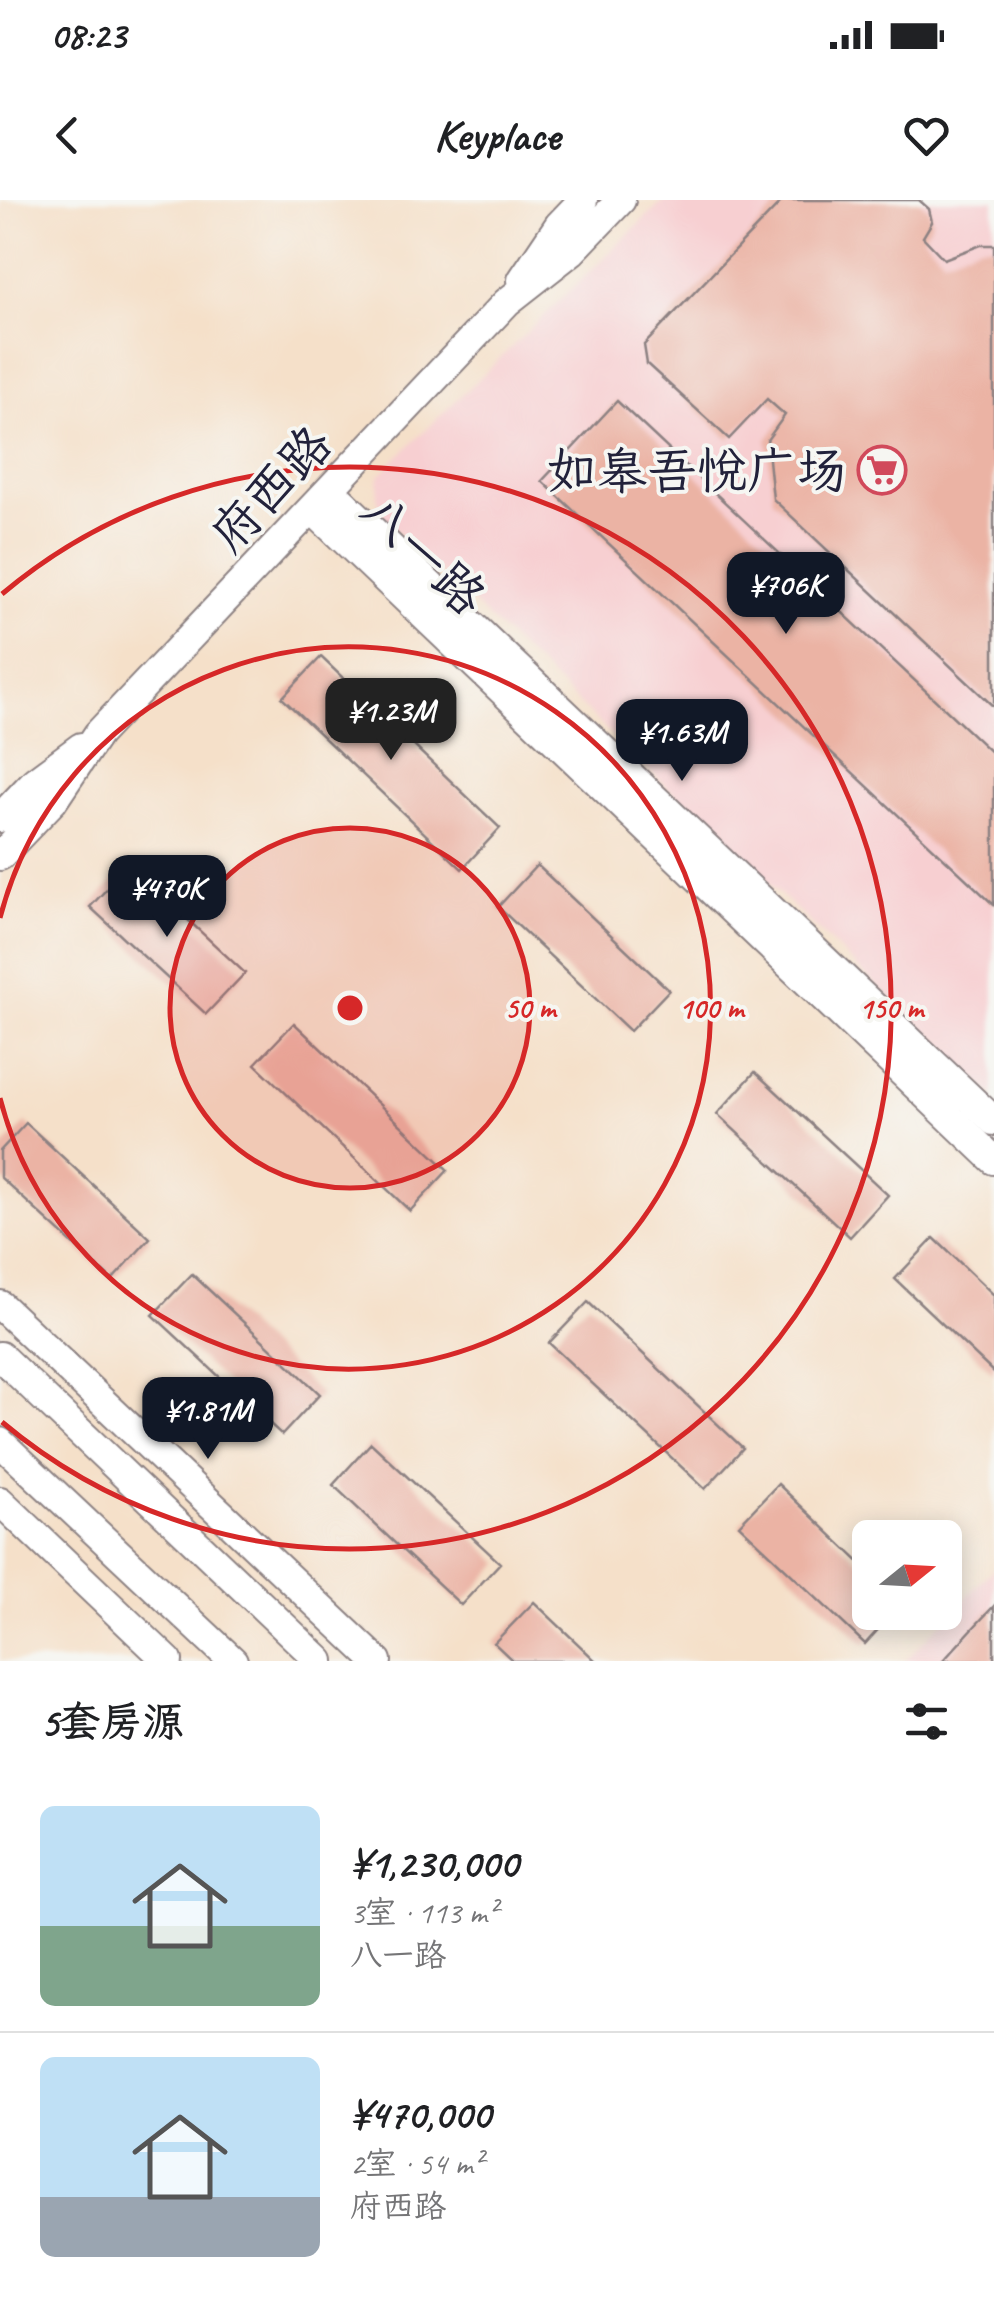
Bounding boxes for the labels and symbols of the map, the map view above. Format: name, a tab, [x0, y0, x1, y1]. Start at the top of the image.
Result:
street label: 府西路	[197, 413, 345, 565]
place label: 如皋吾悦广场	[547, 440, 847, 503]
supermarket icon: 如皋吾悦广场	[856, 444, 908, 496]
street label: 八一路	[347, 479, 499, 629]
pin: ¥706K	[716, 552, 856, 637]
pin: ¥1.23M	[310, 678, 472, 763]
pin: ¥1.63M	[601, 699, 763, 784]
pin: ¥470K	[97, 855, 237, 940]
text: 50 m	[505, 989, 558, 1027]
text: 100 m	[679, 989, 746, 1027]
text: 150 m	[859, 989, 926, 1027]
centre of rings	[332, 990, 368, 1026]
pin: ¥1.81M	[127, 1377, 289, 1462]
north arrow	[852, 1520, 962, 1630]

